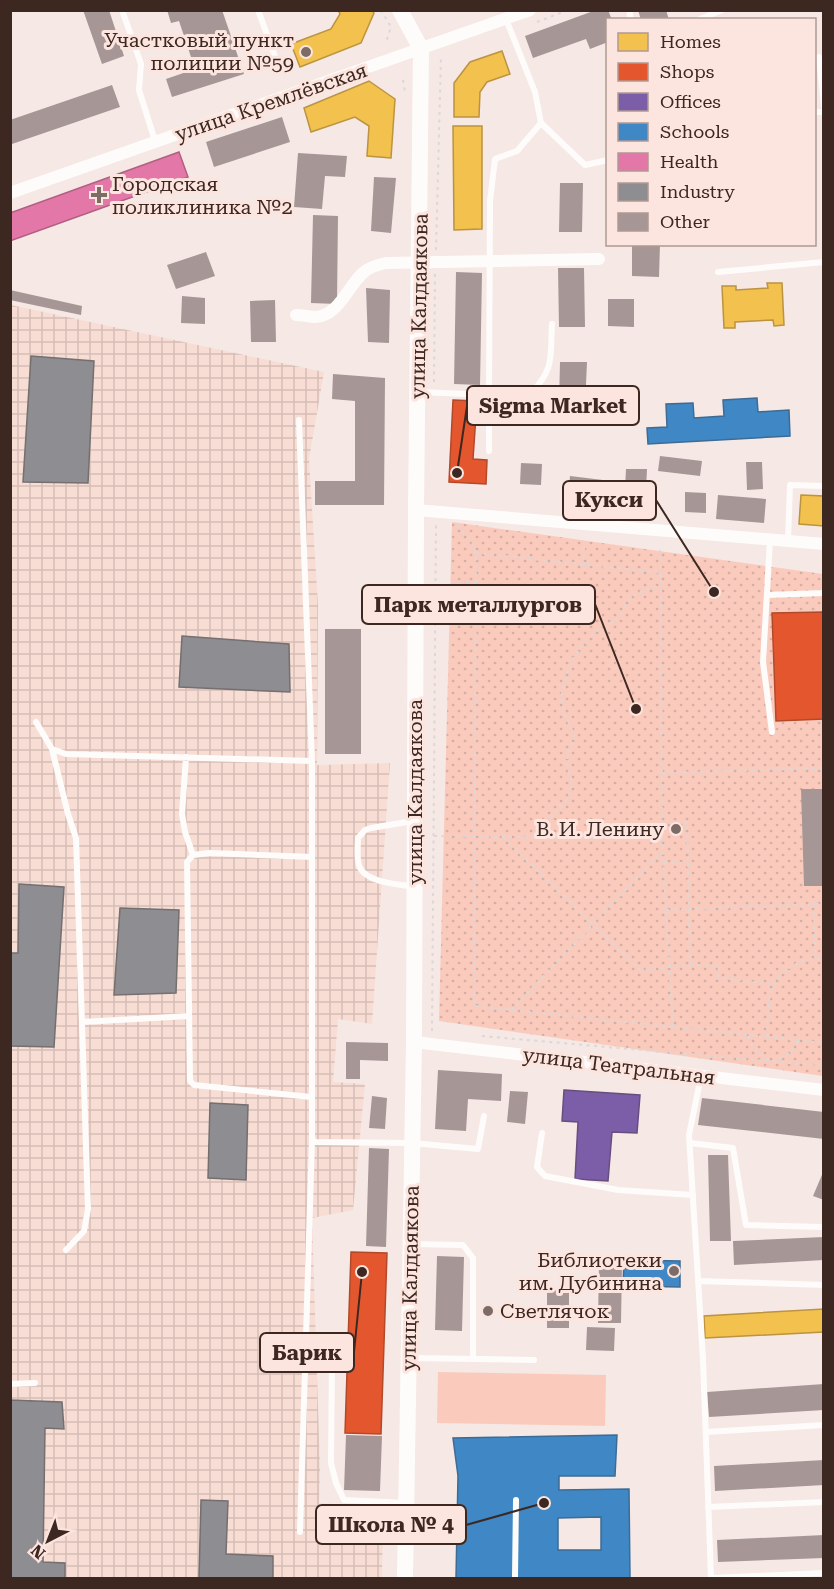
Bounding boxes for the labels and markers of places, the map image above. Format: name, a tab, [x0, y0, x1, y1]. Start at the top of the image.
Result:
place label: Участковый пункт полиции №59	[104, 28, 294, 75]
marker: Участковый пункт полиции №59	[299, 45, 313, 59]
place label: Городская поликлиника №2	[112, 172, 293, 219]
marker: Городская поликлиника №2	[90, 186, 108, 204]
callout: Sigma Market	[467, 386, 639, 425]
callout: Кукси	[563, 481, 656, 520]
callout: Парк металлургов	[362, 585, 595, 624]
place label: В. И. Ленину	[536, 817, 664, 841]
marker: В. И. Ленину	[669, 822, 683, 836]
place label: Библиотеки им. Дубинина	[519, 1248, 662, 1295]
marker: Библиотеки им. Дубинина	[667, 1264, 681, 1278]
place label: Светлячок	[500, 1299, 610, 1323]
marker: Светлячок	[481, 1304, 495, 1318]
callout: Барик	[260, 1333, 354, 1372]
callout: Школа № 4	[316, 1505, 466, 1544]

